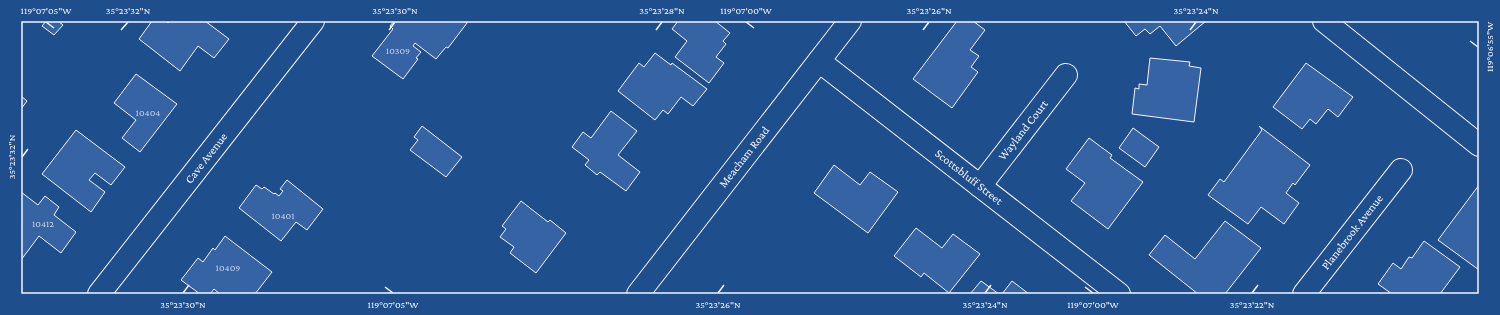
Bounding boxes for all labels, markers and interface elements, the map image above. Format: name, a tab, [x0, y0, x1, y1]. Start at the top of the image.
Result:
text: 119°07'05"W	[21, 5, 72, 16]
text: 35°23'32"N	[106, 5, 151, 16]
text: 35°23'30"N	[372, 5, 418, 16]
text: 35°23'28"N	[639, 5, 685, 16]
text: 119°07'00"W	[720, 5, 773, 16]
text: 35°23'26"N	[906, 5, 952, 16]
text: 35°23'24"N	[1174, 5, 1219, 16]
text: 119°06'55"W	[1484, 21, 1495, 72]
house number: 10309	[386, 45, 410, 56]
street label: Wayland Court	[995, 96, 1052, 163]
house number: 10404	[136, 107, 160, 118]
street label: Meacham Road	[716, 123, 773, 190]
street label: Cave Avenue	[182, 130, 230, 186]
text: 35°23'32"N	[6, 134, 17, 179]
street label: Scottsbluff Street	[932, 146, 1006, 208]
street label: Planebrook Avenue	[1318, 192, 1386, 272]
house number: 10401	[271, 210, 295, 221]
house number: 10412	[32, 218, 54, 229]
house number: 10409	[216, 262, 240, 273]
text: 35°23'30"N	[160, 299, 206, 310]
text: 119°07'05"W	[368, 299, 419, 310]
text: 35°23'26"N	[695, 299, 741, 310]
text: 35°23'24"N	[963, 299, 1008, 310]
text: 119°07'00"W	[1067, 299, 1120, 310]
text: 35°23'22"N	[1230, 299, 1275, 310]

